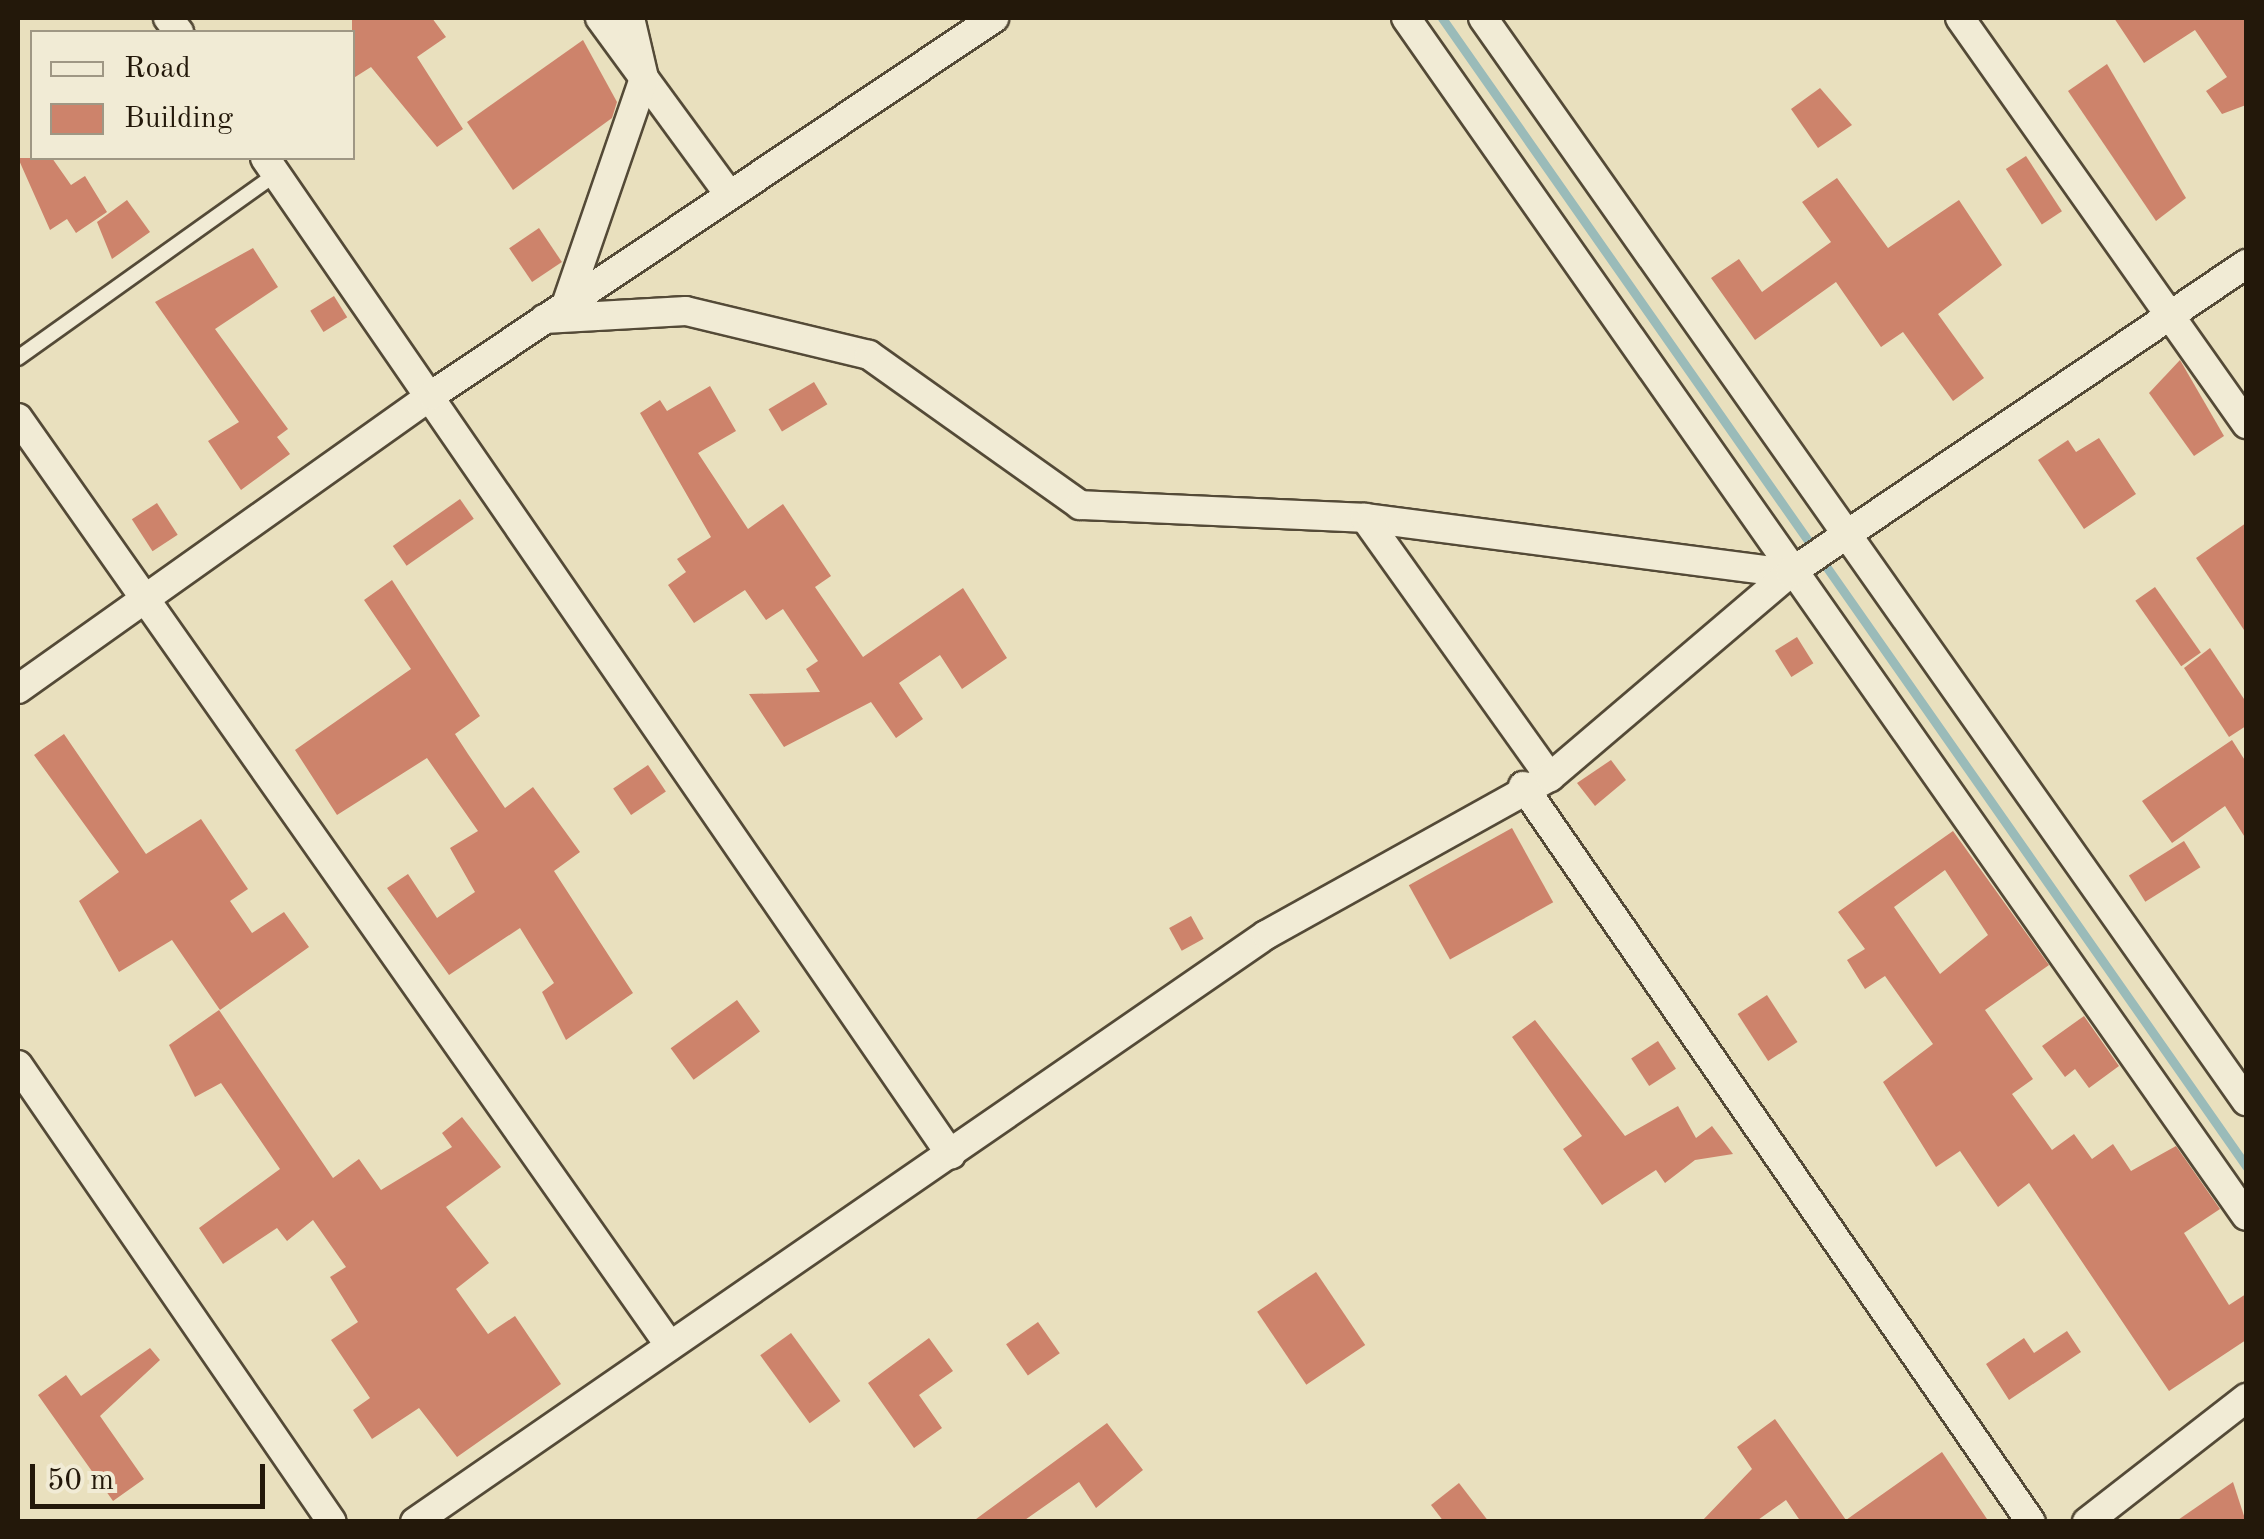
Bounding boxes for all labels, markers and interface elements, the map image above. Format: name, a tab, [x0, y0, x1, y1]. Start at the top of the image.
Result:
legend	[30, 30, 355, 160]
text: Road	[124, 54, 191, 84]
text: Building	[124, 104, 233, 134]
scale bar	[35, 1444, 270, 1506]
text: 50 m	[47, 1466, 114, 1496]

